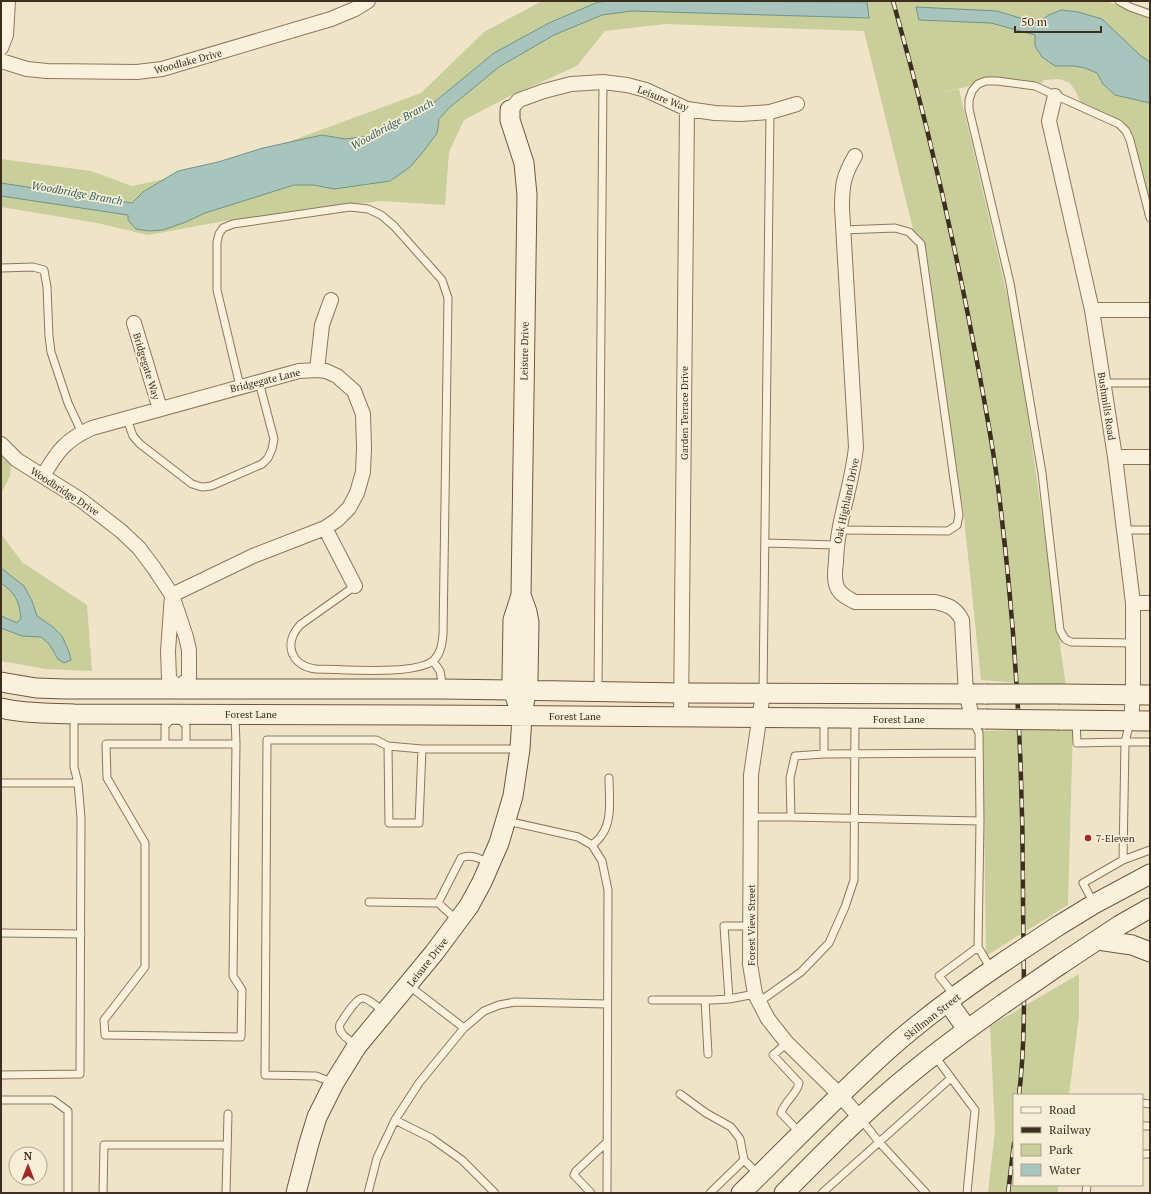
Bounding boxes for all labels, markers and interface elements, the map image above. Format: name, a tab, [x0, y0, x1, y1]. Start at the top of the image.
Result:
scale bar	[1015, 8, 1101, 34]
text: 50 m	[1021, 14, 1048, 29]
street label: Woodlake Drive	[153, 46, 223, 77]
street label: Leisure Way	[635, 83, 691, 114]
water label: Woodbridge Branch	[348, 95, 436, 153]
water label: Woodbridge Branch	[30, 178, 124, 208]
street label: Leisure Drive	[517, 322, 532, 380]
street label: Bridgegate Way	[130, 331, 163, 402]
street label: Bridgegate Lane	[229, 365, 302, 395]
street label: Garden Terrace Drive	[678, 366, 691, 460]
street label: Bushmills Road	[1095, 371, 1118, 442]
street label: Oak Highland Drive	[831, 457, 862, 545]
street label: Woodbridge Drive	[28, 464, 102, 519]
street label: Forest Lane	[225, 708, 277, 721]
street label: Forest Lane	[549, 710, 601, 723]
street label: Forest Lane	[873, 713, 925, 726]
place label: 7-Eleven	[1096, 832, 1135, 845]
marker: 7-Eleven	[1083, 833, 1093, 843]
street label: Forest View Street	[745, 884, 758, 966]
street label: Leisure Drive	[404, 935, 451, 989]
street label: Skillman Street	[901, 990, 963, 1043]
legend	[1013, 1094, 1143, 1186]
text: Road	[1049, 1102, 1076, 1117]
text: Railway	[1049, 1122, 1092, 1137]
text: Park	[1049, 1142, 1074, 1157]
north arrow	[8, 1146, 48, 1186]
text: N	[24, 1149, 33, 1163]
text: Water	[1049, 1162, 1081, 1177]

